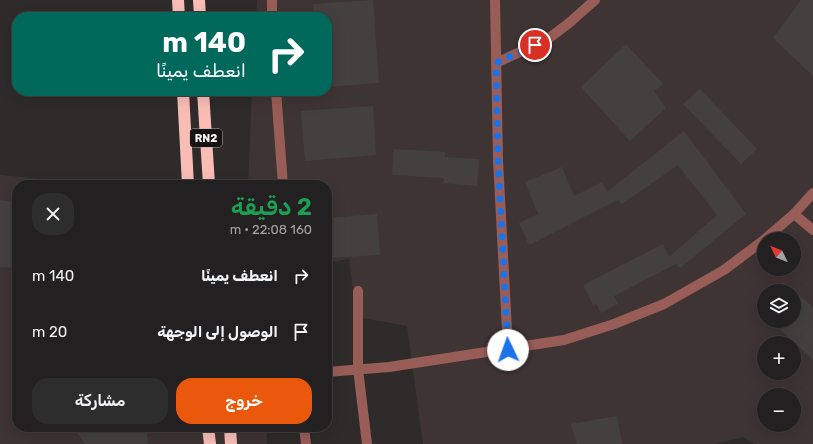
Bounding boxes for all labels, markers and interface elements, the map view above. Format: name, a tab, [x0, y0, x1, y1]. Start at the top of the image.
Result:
text: 140 m	[162, 26, 246, 59]
icon: right	[260, 28, 312, 80]
pin	[518, 28, 552, 62]
icon: arrive	[524, 34, 546, 56]
text: انعطف يمينًا	[156, 60, 246, 82]
road number: RN2	[190, 129, 222, 147]
button: close	[32, 193, 74, 235]
text: 2 دقيقة	[231, 193, 312, 221]
text: 160 m · 22:08	[230, 222, 312, 237]
north arrow	[757, 232, 801, 276]
map controls	[757, 232, 801, 432]
icon: right	[290, 265, 312, 287]
text: 140 m	[32, 267, 74, 285]
text: انعطف يمينًا	[201, 267, 278, 285]
button: layers	[757, 284, 801, 328]
icon: arrive	[290, 321, 312, 343]
text: 20 m	[32, 323, 67, 341]
text: الوصول إلى الوجهة	[157, 323, 278, 341]
position arrow	[487, 329, 529, 371]
button: +	[757, 336, 801, 380]
button: مشاركة	[32, 378, 168, 424]
button: خروج	[176, 378, 312, 424]
button: −	[757, 388, 801, 432]

